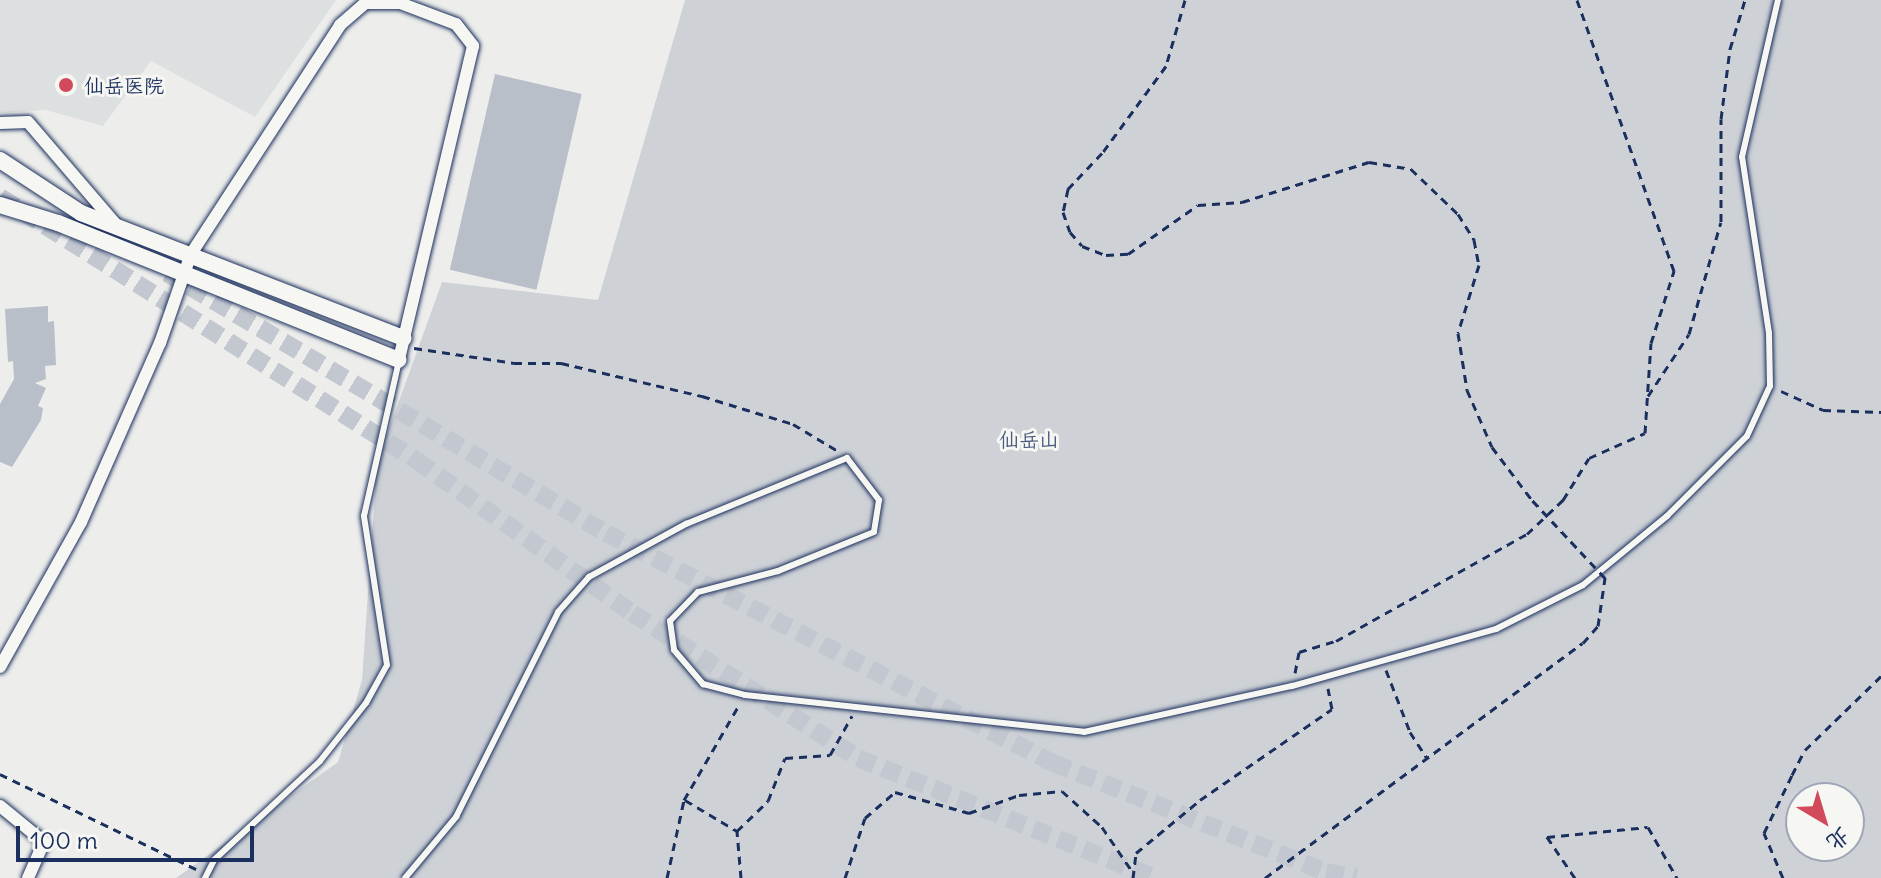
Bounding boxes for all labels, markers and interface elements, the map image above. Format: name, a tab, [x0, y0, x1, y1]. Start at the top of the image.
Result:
place label: 仙岳医院	[84, 73, 164, 97]
marker: 仙岳医院	[55, 74, 77, 96]
park label: 仙岳山	[999, 427, 1059, 451]
north arrow	[1785, 782, 1865, 862]
scale bar	[20, 810, 258, 860]
text: 北	[1821, 822, 1856, 857]
text: 100 m	[30, 825, 98, 855]

